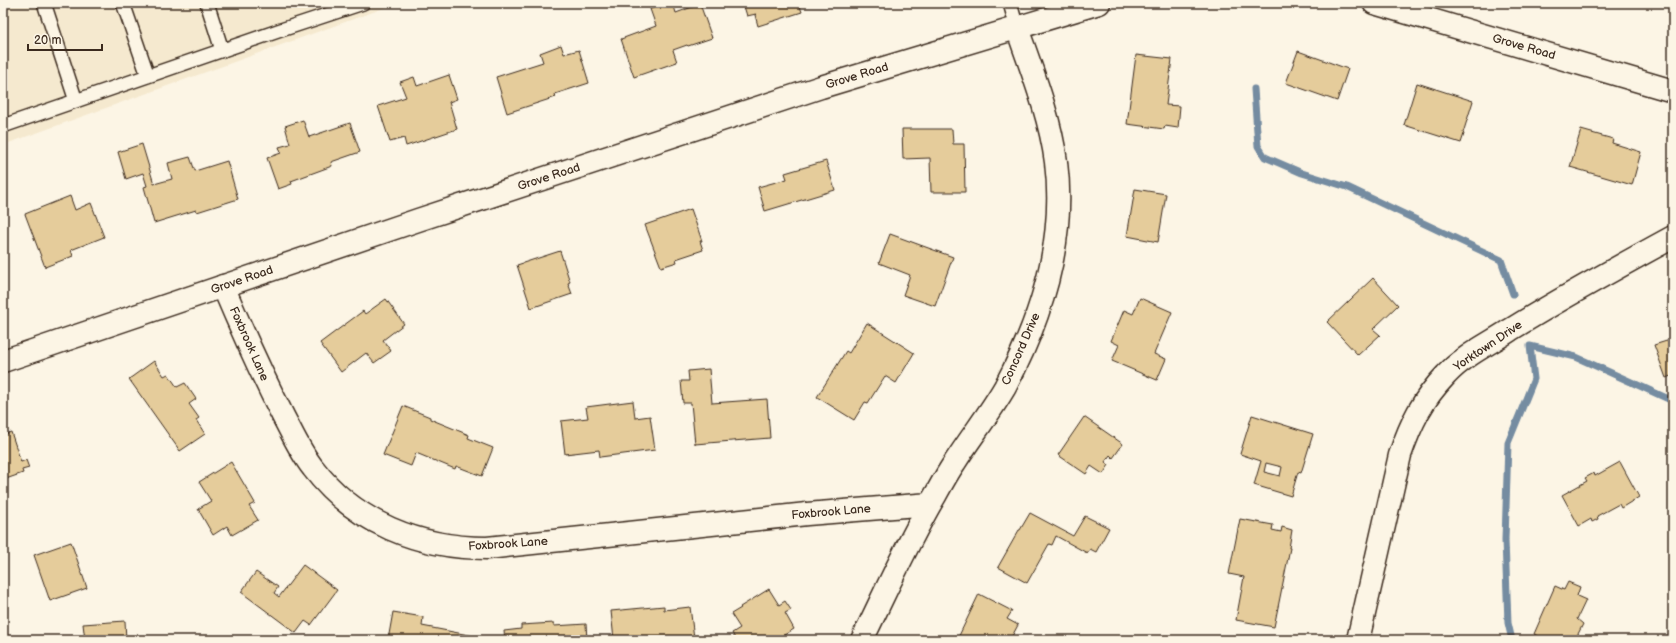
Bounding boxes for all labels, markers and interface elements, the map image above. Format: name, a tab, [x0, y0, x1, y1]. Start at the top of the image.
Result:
scale bar	[28, 26, 102, 52]
street label: Grove Road	[1491, 31, 1557, 63]
text: 20 m	[34, 33, 61, 48]
street label: Grove Road	[824, 59, 890, 93]
street label: Grove Road	[516, 160, 582, 194]
street label: Grove Road	[209, 262, 275, 298]
street label: Foxbrook Lane	[226, 305, 272, 383]
street label: Concord Drive	[998, 310, 1044, 388]
street label: Yorktown Drive	[1450, 317, 1525, 375]
street label: Foxbrook Lane	[791, 501, 871, 523]
street label: Foxbrook Lane	[468, 534, 548, 554]

